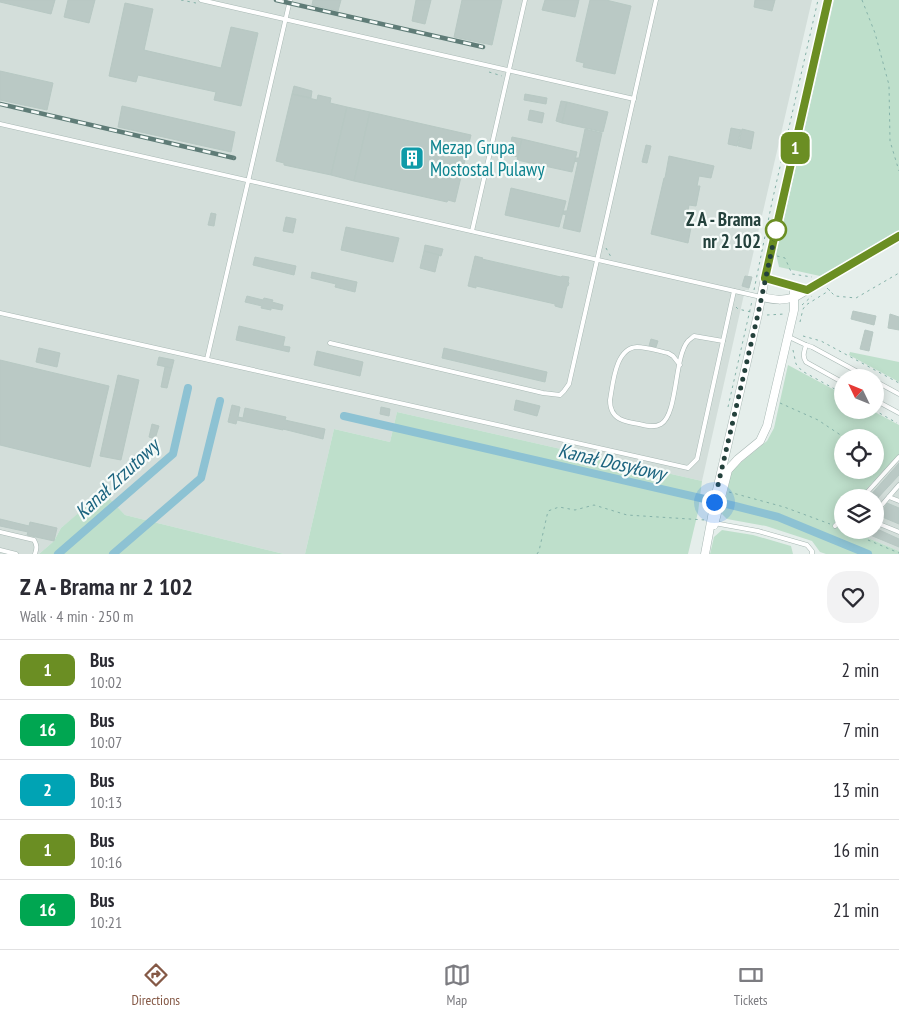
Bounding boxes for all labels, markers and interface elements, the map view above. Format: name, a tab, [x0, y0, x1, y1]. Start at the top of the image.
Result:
line badge: 1	[779, 132, 811, 164]
place label: Mezap Grupa Mostostal Pulawy	[430, 135, 545, 181]
text: 1	[791, 136, 799, 159]
building icon: Mezap Grupa Mostostal Pulawy	[399, 145, 425, 171]
place label: Z A - Brama nr 2 102	[686, 207, 761, 253]
marker: Z A - Brama nr 2 102	[765, 219, 787, 241]
north arrow	[834, 369, 884, 419]
map controls	[834, 369, 884, 539]
button: locate	[834, 429, 884, 479]
water label: Kanał Zrzutowy	[69, 432, 166, 525]
water label: Kanał Dosyłowy	[556, 437, 671, 488]
button: layers	[834, 489, 884, 539]
your location	[702, 490, 727, 515]
text: Z A - Brama nr 2 102	[20, 571, 193, 602]
button: heart	[827, 571, 879, 623]
text: Walk · 4 min · 250 m	[20, 606, 133, 626]
text: Bus	[90, 648, 114, 672]
text: 1	[43, 658, 52, 681]
text: 2 min	[842, 658, 879, 682]
text: 10:02	[90, 672, 122, 692]
text: Bus	[90, 708, 114, 732]
text: 16	[39, 718, 56, 741]
text: 7 min	[842, 718, 879, 742]
text: 10:07	[90, 732, 122, 752]
text: Bus	[90, 768, 114, 792]
text: 2	[43, 778, 52, 801]
text: 13 min	[833, 778, 879, 802]
text: 10:13	[90, 792, 122, 812]
text: Bus	[90, 828, 114, 852]
text: 1	[43, 838, 52, 861]
text: 16 min	[833, 838, 879, 862]
text: 10:16	[90, 852, 122, 872]
text: Bus	[90, 888, 114, 912]
text: 16	[39, 898, 56, 921]
text: 21 min	[833, 898, 879, 922]
text: 10:21	[90, 912, 122, 932]
tab: Directions	[131, 961, 180, 1009]
tab: Map	[443, 961, 471, 1009]
tab: Tickets	[734, 961, 768, 1009]

